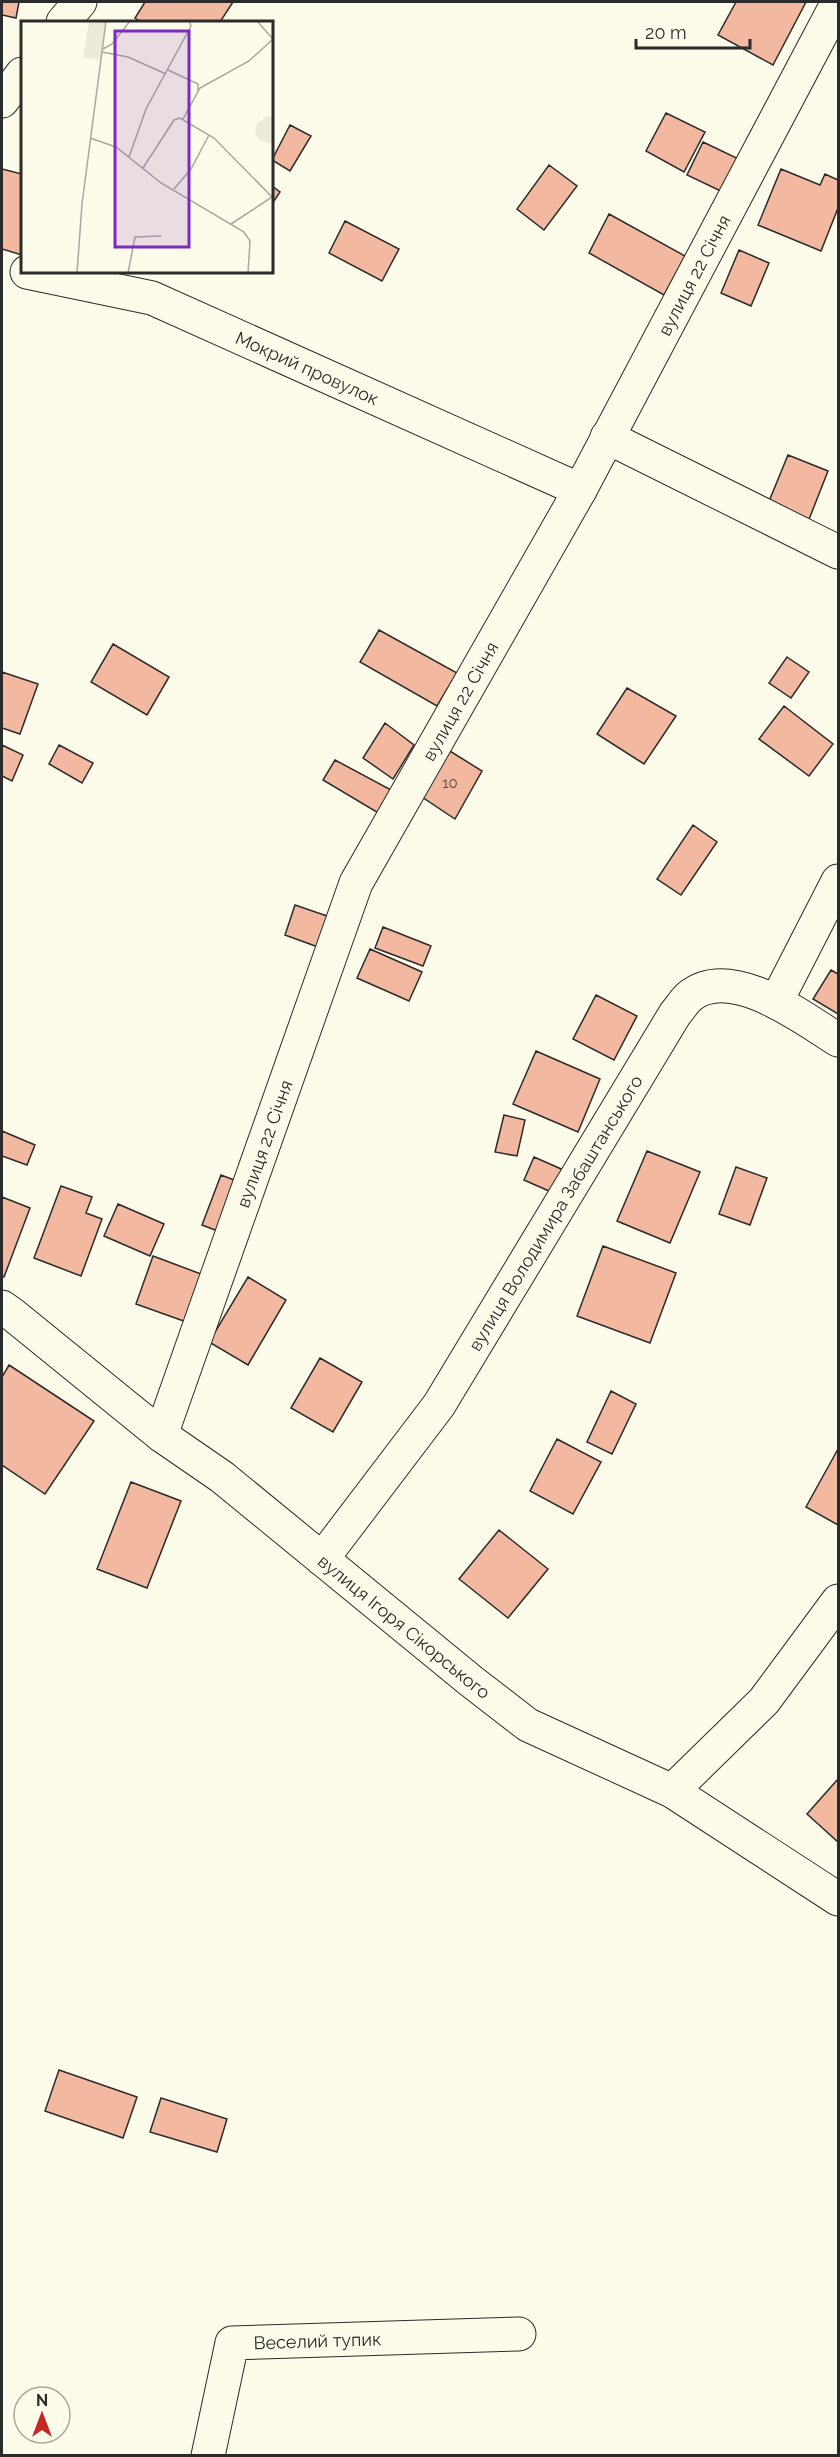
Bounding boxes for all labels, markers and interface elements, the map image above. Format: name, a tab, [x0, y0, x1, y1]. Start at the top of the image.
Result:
scale bar	[636, 12, 750, 50]
inset map	[21, 21, 273, 273]
text: 20 m	[645, 22, 687, 43]
street label: вулиця 22 Січня	[653, 211, 734, 339]
street label: Мокрий провулок	[233, 326, 382, 409]
street label: вулиця 22 Січня	[418, 638, 502, 764]
house number: 10	[442, 774, 458, 792]
street label: вулиця Володимира Забаштанського	[464, 1071, 646, 1354]
street label: вулиця 22 Січня	[232, 1077, 296, 1210]
street label: вулиця Ігоря Сікорського	[314, 1550, 495, 1703]
street label: Веселий тупик	[253, 2328, 382, 2353]
north arrow	[12, 2385, 72, 2445]
text: N	[36, 2391, 48, 2410]

